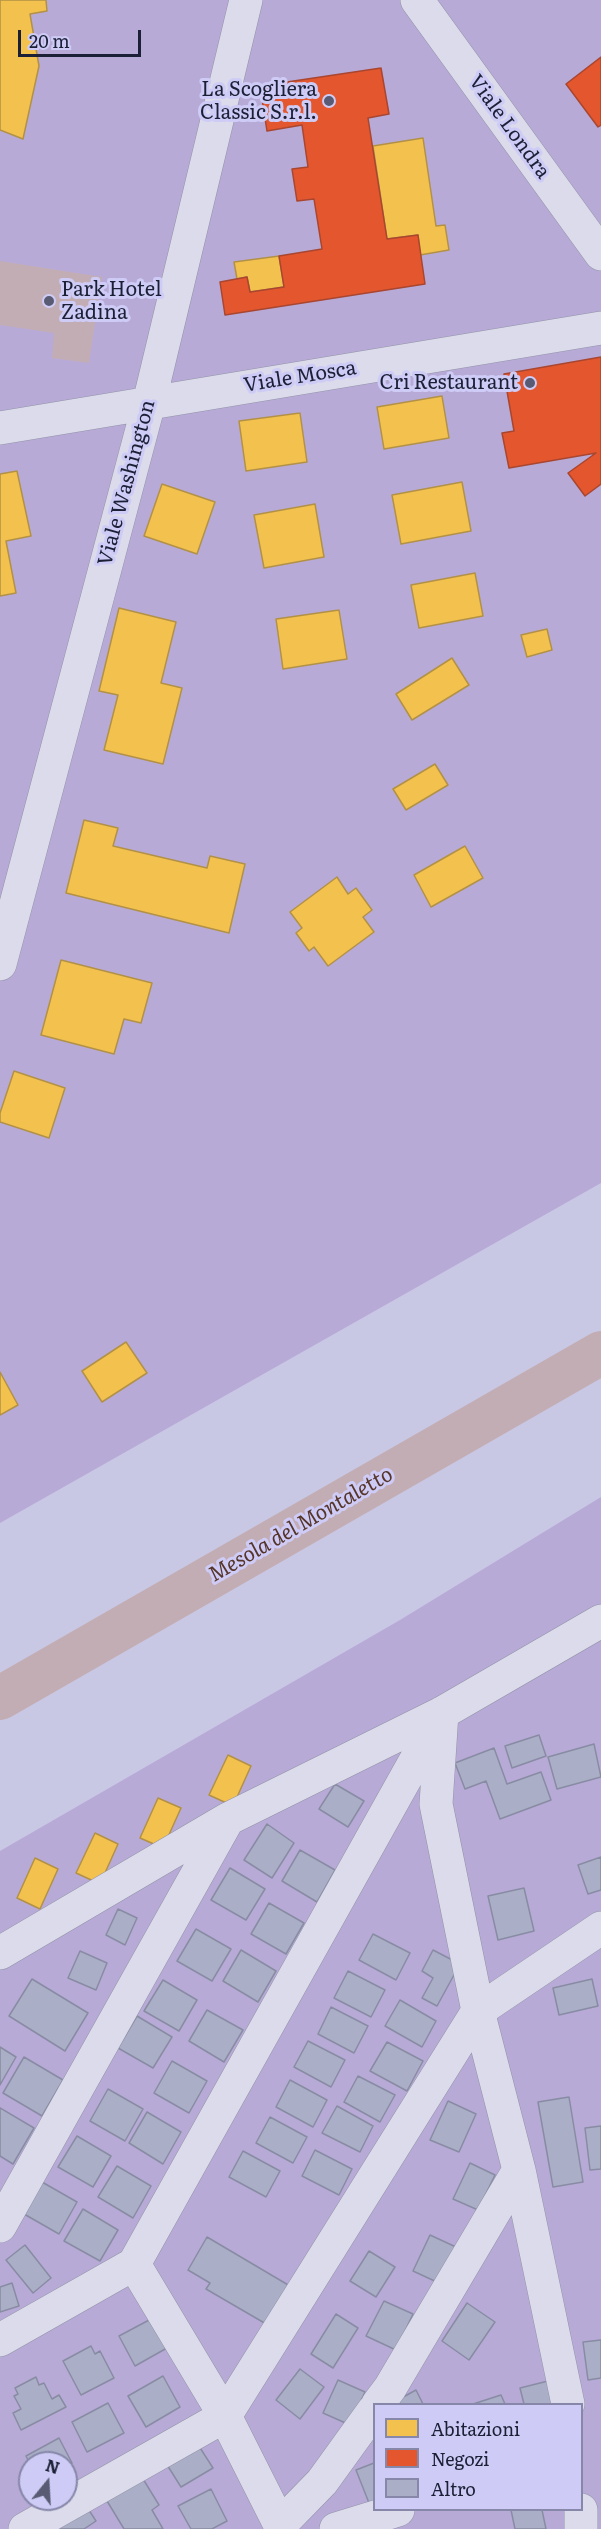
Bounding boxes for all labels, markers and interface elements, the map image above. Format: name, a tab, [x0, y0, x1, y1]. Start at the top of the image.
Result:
scale bar	[21, 18, 144, 56]
text: 20 m	[29, 27, 70, 54]
street label: Viale Londra	[463, 70, 555, 184]
place label: La Scogliera Classic S.r.l.	[200, 78, 317, 125]
marker: La Scogliera Classic S.r.l.	[322, 94, 336, 108]
place label: Park Hotel Zadina	[61, 278, 162, 325]
marker: Park Hotel Zadina	[42, 294, 56, 308]
street label: Viale Mosca	[242, 356, 358, 398]
place label: Cri Restaurant	[379, 371, 518, 395]
marker: Cri Restaurant	[523, 376, 537, 390]
street label: Viale Washington	[93, 397, 161, 569]
water label: Mesola del Montaletto	[205, 1462, 397, 1588]
legend	[373, 2403, 583, 2511]
text: Abitazioni	[431, 2415, 520, 2442]
text: Negozi	[431, 2445, 489, 2472]
north arrow	[18, 2451, 78, 2511]
text: N	[43, 2452, 63, 2479]
text: Altro	[431, 2475, 476, 2502]

